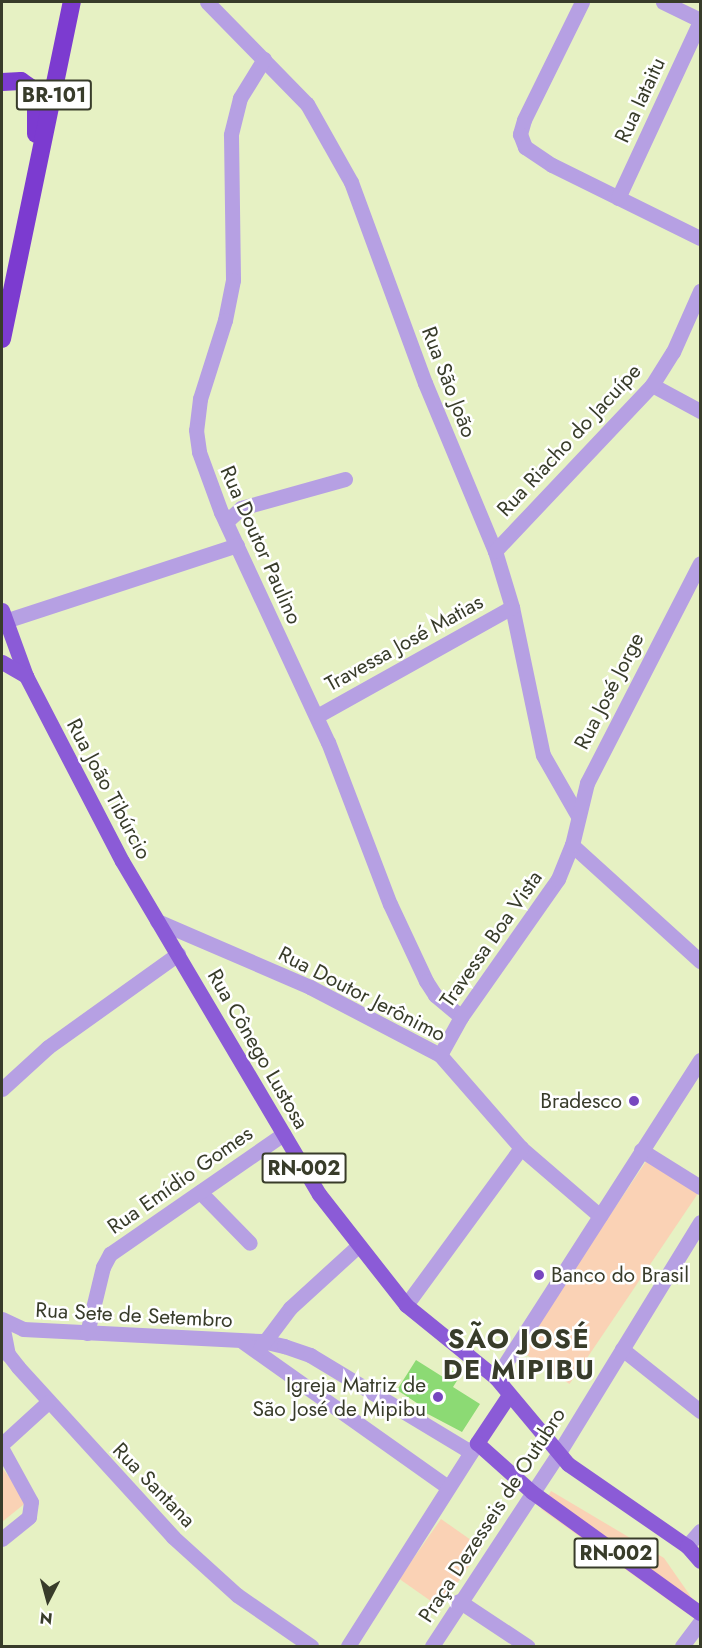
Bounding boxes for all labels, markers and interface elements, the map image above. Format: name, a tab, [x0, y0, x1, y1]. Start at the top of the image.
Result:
street label: Rua Iataitu	[609, 53, 671, 147]
road number: BR-101	[15, 78, 93, 112]
street label: Rua São João	[416, 323, 482, 441]
street label: Rua Riacho do Jacuípe	[492, 358, 646, 522]
street label: Rua Doutor Paulino	[215, 462, 307, 628]
street label: Travessa José Matias	[321, 589, 487, 697]
street label: Rua José Jorge	[569, 629, 649, 753]
street label: Rua João Tibúrcio	[61, 714, 157, 864]
street label: Travessa Boa Vista	[435, 866, 547, 1012]
street label: Rua Doutor Jerônimo	[274, 941, 450, 1047]
street label: Rua Cônego Lustosa	[202, 965, 314, 1133]
place label: Bradesco	[540, 1088, 622, 1114]
marker: Bradesco	[627, 1094, 641, 1108]
street label: Rua Emídio Gomes	[103, 1121, 257, 1239]
road number: RN-002	[260, 1151, 348, 1185]
place label: Banco do Brasil	[551, 1262, 689, 1288]
marker: Banco do Brasil	[532, 1268, 546, 1282]
street label: Rua Sete de Setembro	[35, 1297, 233, 1333]
district label: SÃO JOSÉ DE MIPIBU	[443, 1322, 595, 1385]
place label: Igreja Matriz de São José de Mipibu	[252, 1372, 426, 1422]
marker: Igreja Matriz de São José de Mipibu	[431, 1390, 445, 1404]
street label: Praça Dezesseis de Outubro	[413, 1403, 571, 1627]
street label: Rua Santana	[107, 1437, 201, 1533]
road number: RN-002	[572, 1536, 660, 1570]
north arrow	[18, 1570, 78, 1630]
text: N	[39, 1606, 54, 1631]

